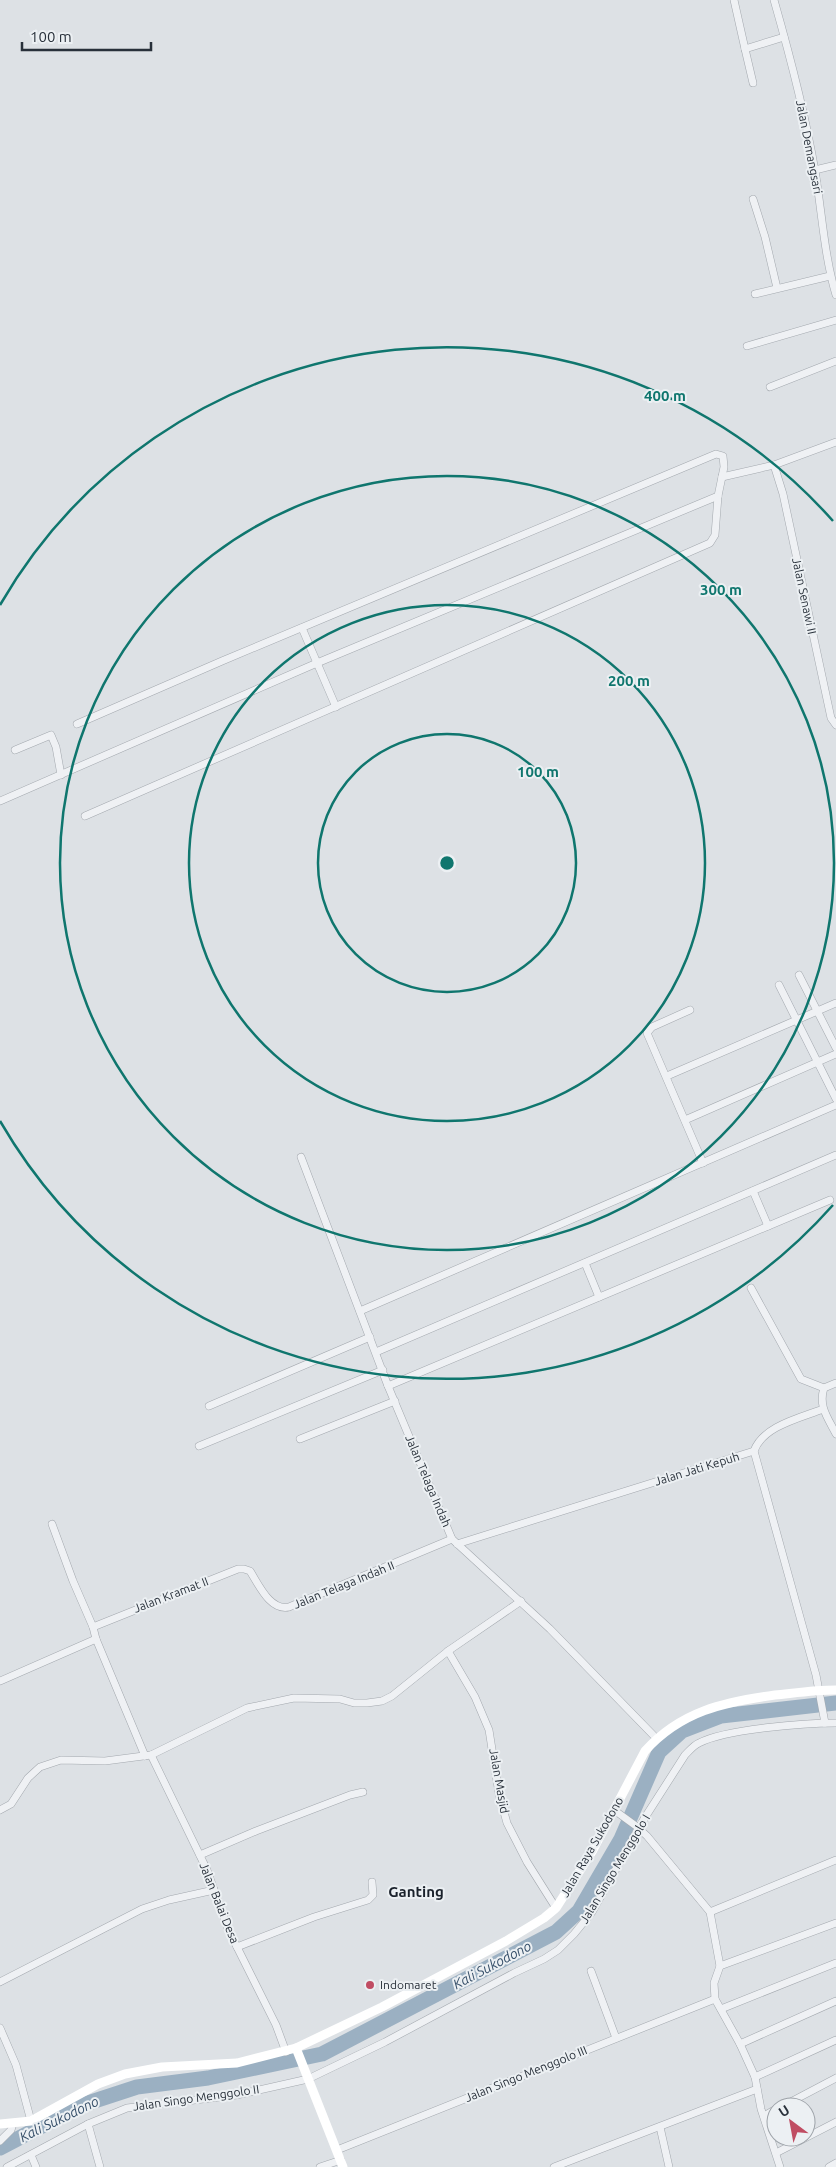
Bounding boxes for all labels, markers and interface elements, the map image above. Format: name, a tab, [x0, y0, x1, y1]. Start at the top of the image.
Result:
scale bar	[22, 20, 151, 52]
text: 100 m	[30, 28, 72, 45]
street label: Jalan Demangsari	[794, 99, 825, 195]
text: 400 m	[644, 387, 686, 404]
street label: Jalan Senawi II	[790, 556, 819, 635]
text: 300 m	[700, 581, 742, 598]
text: 200 m	[608, 672, 650, 689]
text: 100 m	[517, 763, 559, 780]
centre of rings	[438, 854, 456, 872]
street label: Jalan Telaga Indah	[403, 1433, 454, 1529]
street label: Jalan Jati Kepuh	[653, 1449, 741, 1488]
street label: Jalan Telaga Indah II	[291, 1558, 396, 1611]
street label: Jalan Kramat II	[132, 1574, 210, 1615]
street label: Jalan Masjid	[487, 1747, 512, 1814]
street label: Jalan Raya Sukodono	[558, 1794, 625, 1899]
street label: Jalan Singo Menggolo I	[577, 1812, 652, 1925]
street label: Jalan Balai Desa	[197, 1860, 242, 1945]
district label: Ganting	[388, 1883, 444, 1900]
water label: Kali Sukodono	[450, 1938, 534, 1992]
place label: Indomaret	[380, 1978, 437, 1991]
marker: Indomaret	[364, 1979, 376, 1991]
street label: Jalan Singo Menggolo III	[463, 2043, 589, 2104]
street label: Jalan Singo Menggolo II	[132, 2082, 260, 2113]
water label: Kali Sukodono	[17, 2093, 102, 2145]
north arrow	[766, 2097, 816, 2147]
text: U	[776, 2102, 793, 2120]

